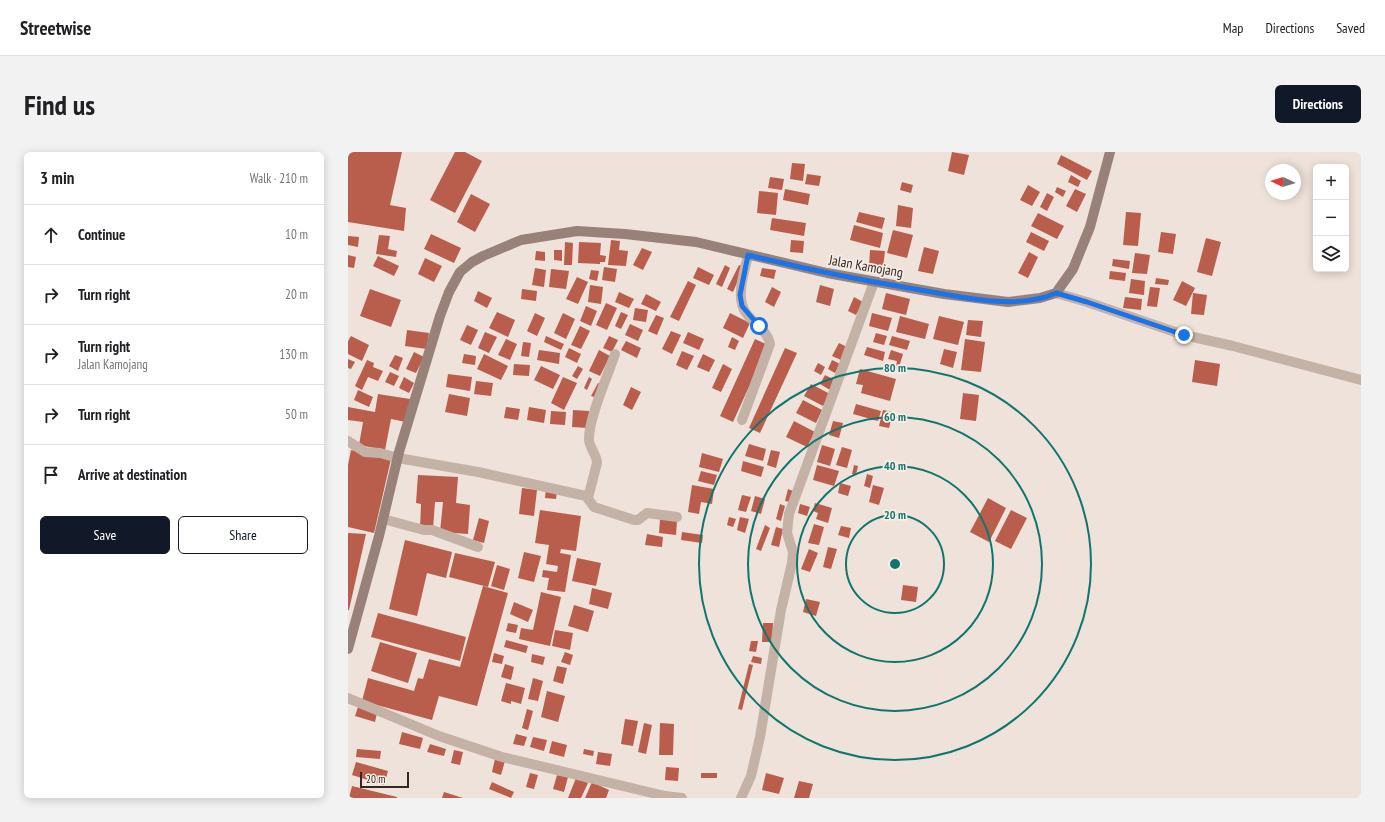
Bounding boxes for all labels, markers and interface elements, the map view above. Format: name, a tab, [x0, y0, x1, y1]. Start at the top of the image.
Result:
text: Streetwise	[20, 16, 91, 40]
text: Map	[1223, 19, 1243, 37]
text: Directions	[1265, 19, 1314, 37]
text: Saved	[1336, 19, 1365, 37]
button: Directions	[1275, 85, 1361, 123]
text: Find us	[24, 86, 95, 123]
north arrow	[1265, 164, 1301, 200]
map controls	[1313, 164, 1349, 272]
button: +	[1313, 164, 1349, 200]
text: 3 min	[40, 167, 74, 189]
text: Walk · 210 m	[250, 170, 308, 187]
button: −	[1313, 200, 1349, 236]
icon: ahead	[40, 224, 62, 246]
text: Continue	[78, 225, 125, 244]
text: 10 m	[285, 226, 308, 243]
button: layers	[1313, 236, 1349, 272]
street label: Jalan Kamojang	[826, 250, 905, 281]
icon: right	[40, 284, 62, 306]
text: Turn right	[78, 285, 130, 304]
text: 20 m	[285, 286, 308, 303]
route start	[750, 317, 768, 335]
route end	[1175, 326, 1193, 344]
text: Turn right	[78, 337, 130, 356]
icon: right	[40, 344, 62, 366]
text: 130 m	[279, 346, 308, 363]
text: Jalan Kamojang	[78, 356, 148, 373]
text: 80 m	[884, 360, 906, 375]
icon: right	[40, 404, 62, 426]
text: Turn right	[78, 405, 130, 424]
text: 50 m	[285, 406, 308, 423]
text: 60 m	[884, 409, 906, 424]
text: 40 m	[884, 458, 906, 473]
icon: arrive	[40, 464, 62, 486]
text: Arrive at destination	[78, 465, 187, 484]
text: 20 m	[884, 507, 906, 522]
button: Save	[40, 516, 170, 554]
button: Share	[178, 516, 308, 554]
centre of rings	[888, 557, 902, 571]
scale bar	[360, 770, 409, 789]
text: 20 m	[366, 772, 385, 786]

